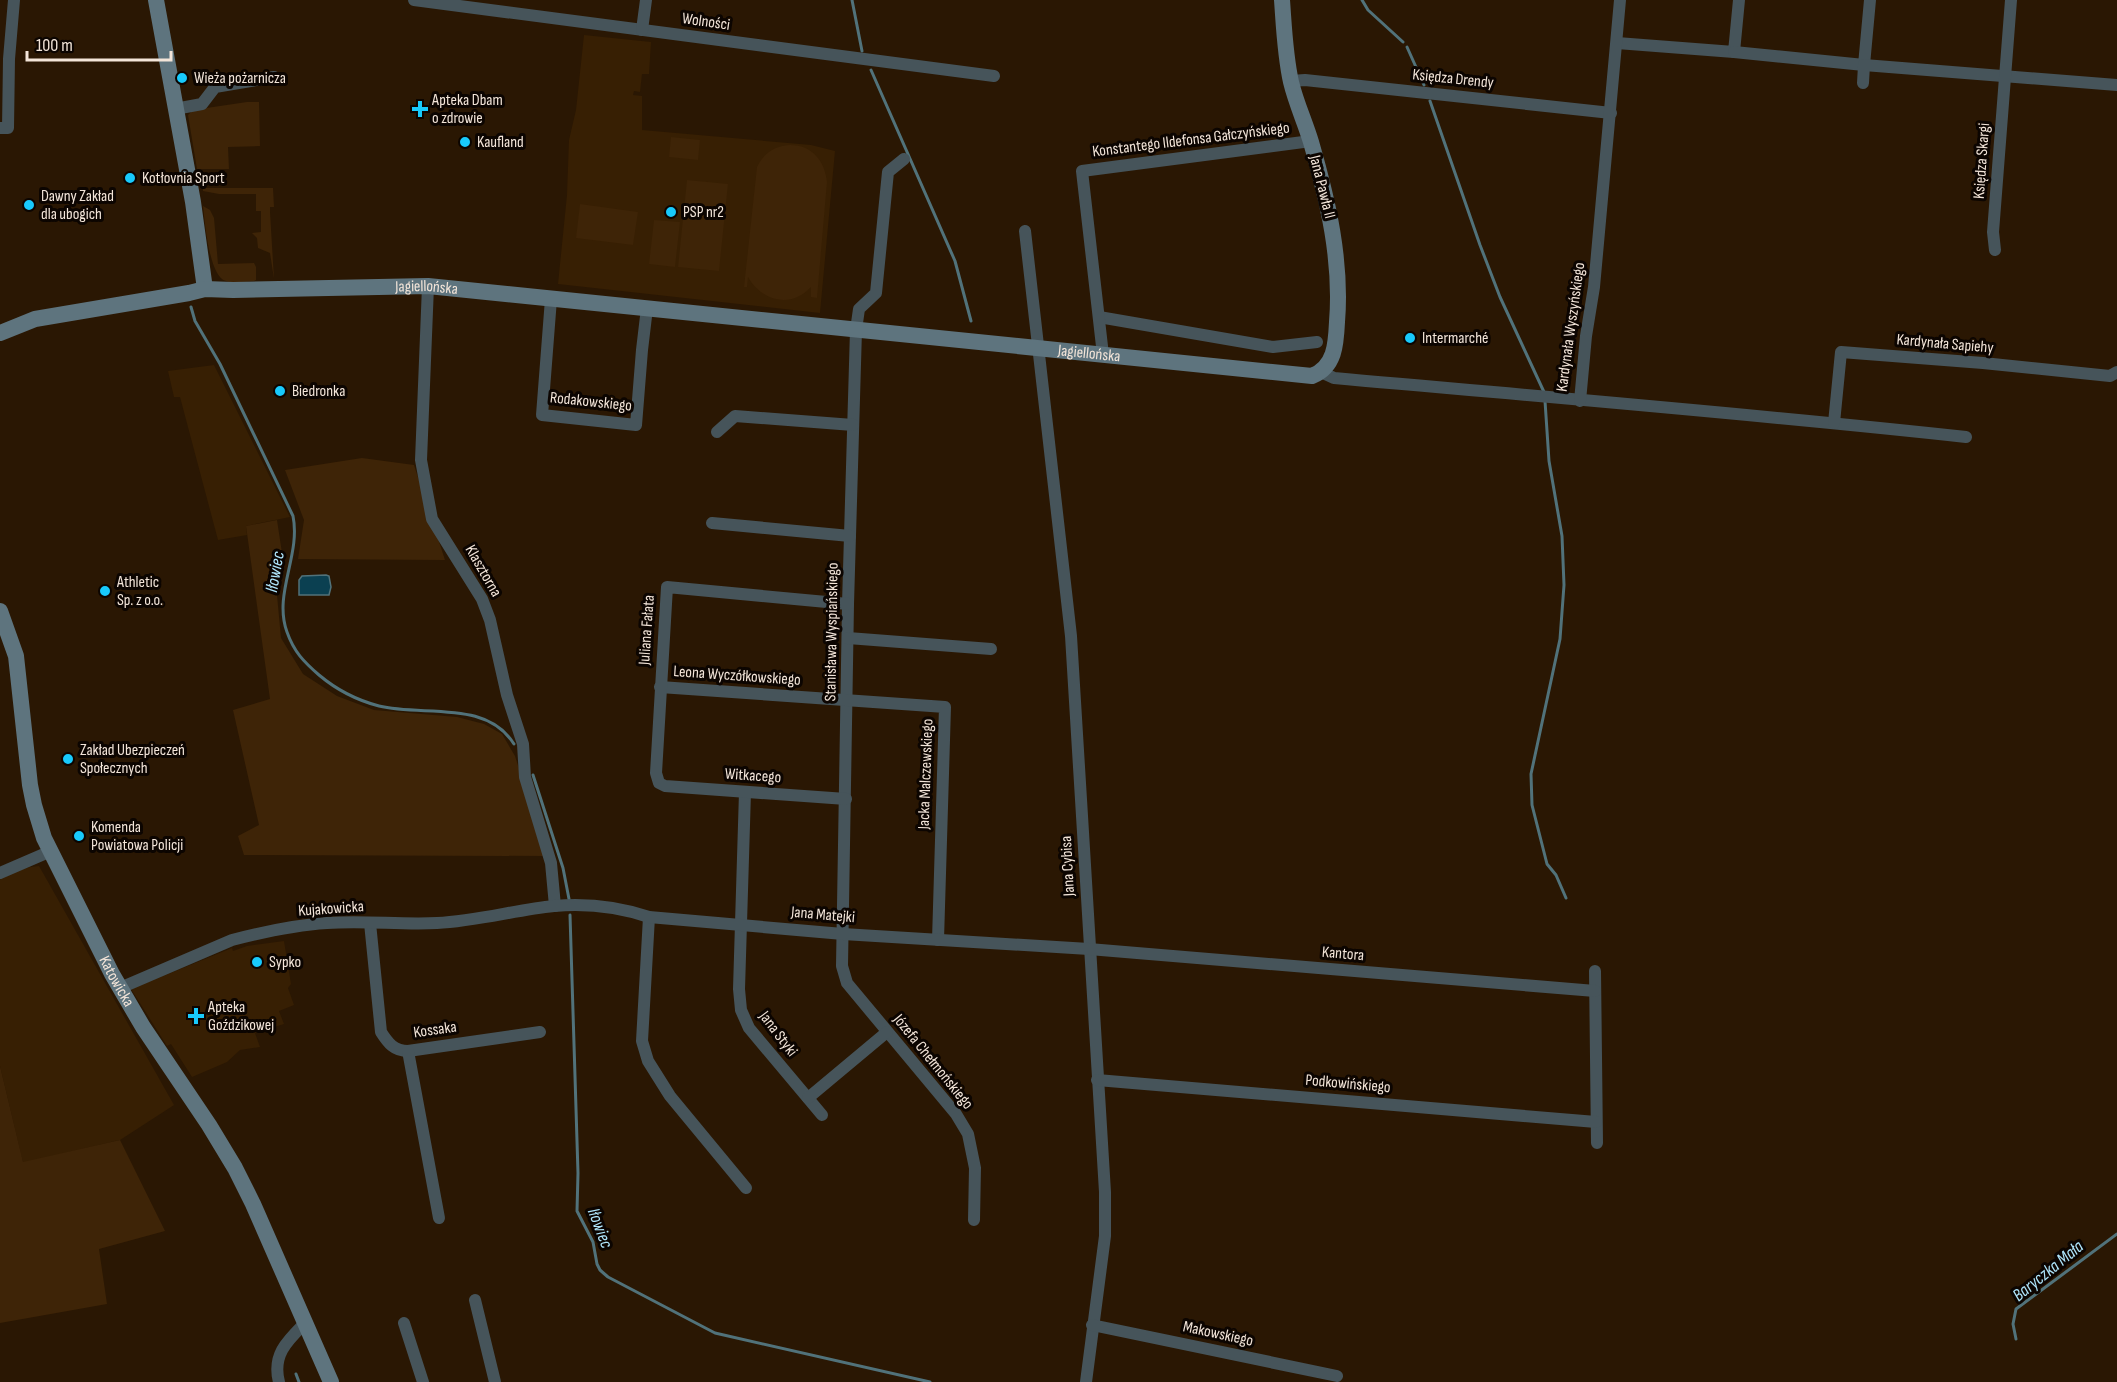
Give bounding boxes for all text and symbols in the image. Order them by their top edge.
street label: Wolności [681,9,731,35]
scale bar [27,24,171,62]
text: 100 m [36,35,73,56]
street label: Księdza Drendy [1411,65,1495,93]
place label: Wieża pożarnicza [194,69,286,88]
marker: Wieża pożarnicza [175,71,189,85]
place label: Apteka Dbam o zdrowie [431,91,503,128]
marker: Apteka Dbam o zdrowie [413,102,427,116]
street label: Konstantego Ildefonsa Gałczyńskiego [1091,118,1291,162]
street label: Księdza Skargi [1970,122,1994,200]
place label: Kaufland [477,133,524,152]
marker: Kaufland [458,135,472,149]
street label: Jana Pawła II [1305,152,1339,221]
place label: Kotłovnia Sport [142,169,225,188]
marker: Kotłovnia Sport [123,171,137,185]
place label: Dawny Zakład dla ubogich [41,187,114,224]
marker: Dawny Zakład dla ubogich [22,198,36,212]
place label: PSP nr2 [683,203,724,222]
marker: PSP nr2 [664,205,678,219]
street label: Kardynała Wyszyńskiego [1553,261,1589,393]
street label: Jagiellońska [394,276,459,298]
place label: Intermarché [1422,329,1488,348]
street label: Kardynała Sapiehy [1896,330,1994,358]
marker: Intermarché [1403,331,1417,345]
street label: Jagiellońska [1056,341,1121,366]
place label: Biedronka [292,382,345,401]
marker: Biedronka [273,384,287,398]
street label: Rodakowskiego [549,388,633,416]
street label: Klasztorna [461,542,505,600]
water label: Iłowiec [261,550,289,594]
street label: Stanisława Wyspiańskiego [821,562,843,702]
place label: Athletic Sp. z o.o. [116,573,163,610]
marker: Athletic Sp. z o.o. [98,584,112,598]
street label: Juliana Fałata [635,594,659,667]
street label: Leona Wyczółkowskiego [673,662,801,690]
street label: Jacka Malczewskiego [915,718,937,831]
place label: Zakład Ubezpieczeń Społecznych [80,741,185,778]
marker: Zakład Ubezpieczeń Społecznych [61,752,75,766]
street label: Witkacego [724,765,782,787]
place label: Komenda Powiatowa Policji [91,818,183,855]
marker: Komenda Powiatowa Policji [72,829,86,843]
street label: Jana Cybisa [1057,835,1079,898]
street label: Kujakowicka [298,897,364,921]
street label: Jana Matejki [789,903,856,927]
street label: Kantora [1321,943,1365,965]
street label: Katowicka [95,953,138,1010]
place label: Sypko [269,953,301,972]
marker: Sypko [250,955,264,969]
place label: Apteka Goździkowej [207,998,274,1035]
street label: Jana Styki [754,1007,801,1061]
marker: Apteka Goździkowej [189,1009,203,1023]
street label: Józefa Chełmońskiego [888,1010,977,1113]
street label: Kossaka [412,1018,458,1042]
street label: Podkowińskiego [1305,1071,1391,1097]
water label: Iłowiec [583,1205,617,1251]
water label: Baryczka Mała [2008,1236,2088,1306]
street label: Makowskiego [1181,1317,1255,1351]

